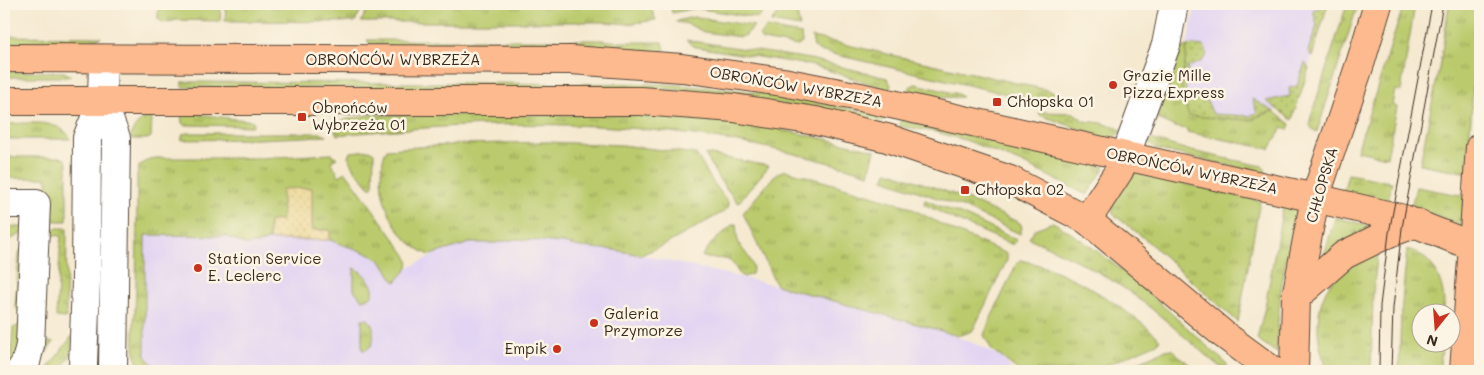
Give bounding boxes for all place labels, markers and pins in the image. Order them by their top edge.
place label: Grazie Mille Pizza Express [1123,65,1224,102]
marker: Grazie Mille Pizza Express [1107,79,1119,91]
place label: Chłopska 01 [1007,91,1094,111]
marker: Chłopska 01 [991,96,1003,108]
place label: Obrońców Wybrzeża 01 [312,97,406,134]
marker: Obrońców Wybrzeża 01 [296,111,308,123]
place label: Chłopska 02 [975,179,1064,199]
marker: Chłopska 02 [959,184,971,196]
place label: Station Service E. Leclerc [208,248,321,285]
marker: Station Service E. Leclerc [192,262,204,274]
place label: Galeria Przymorze [604,303,683,340]
marker: Galeria Przymorze [588,317,600,329]
place label: Empik [505,338,547,358]
marker: Empik [551,343,563,355]

